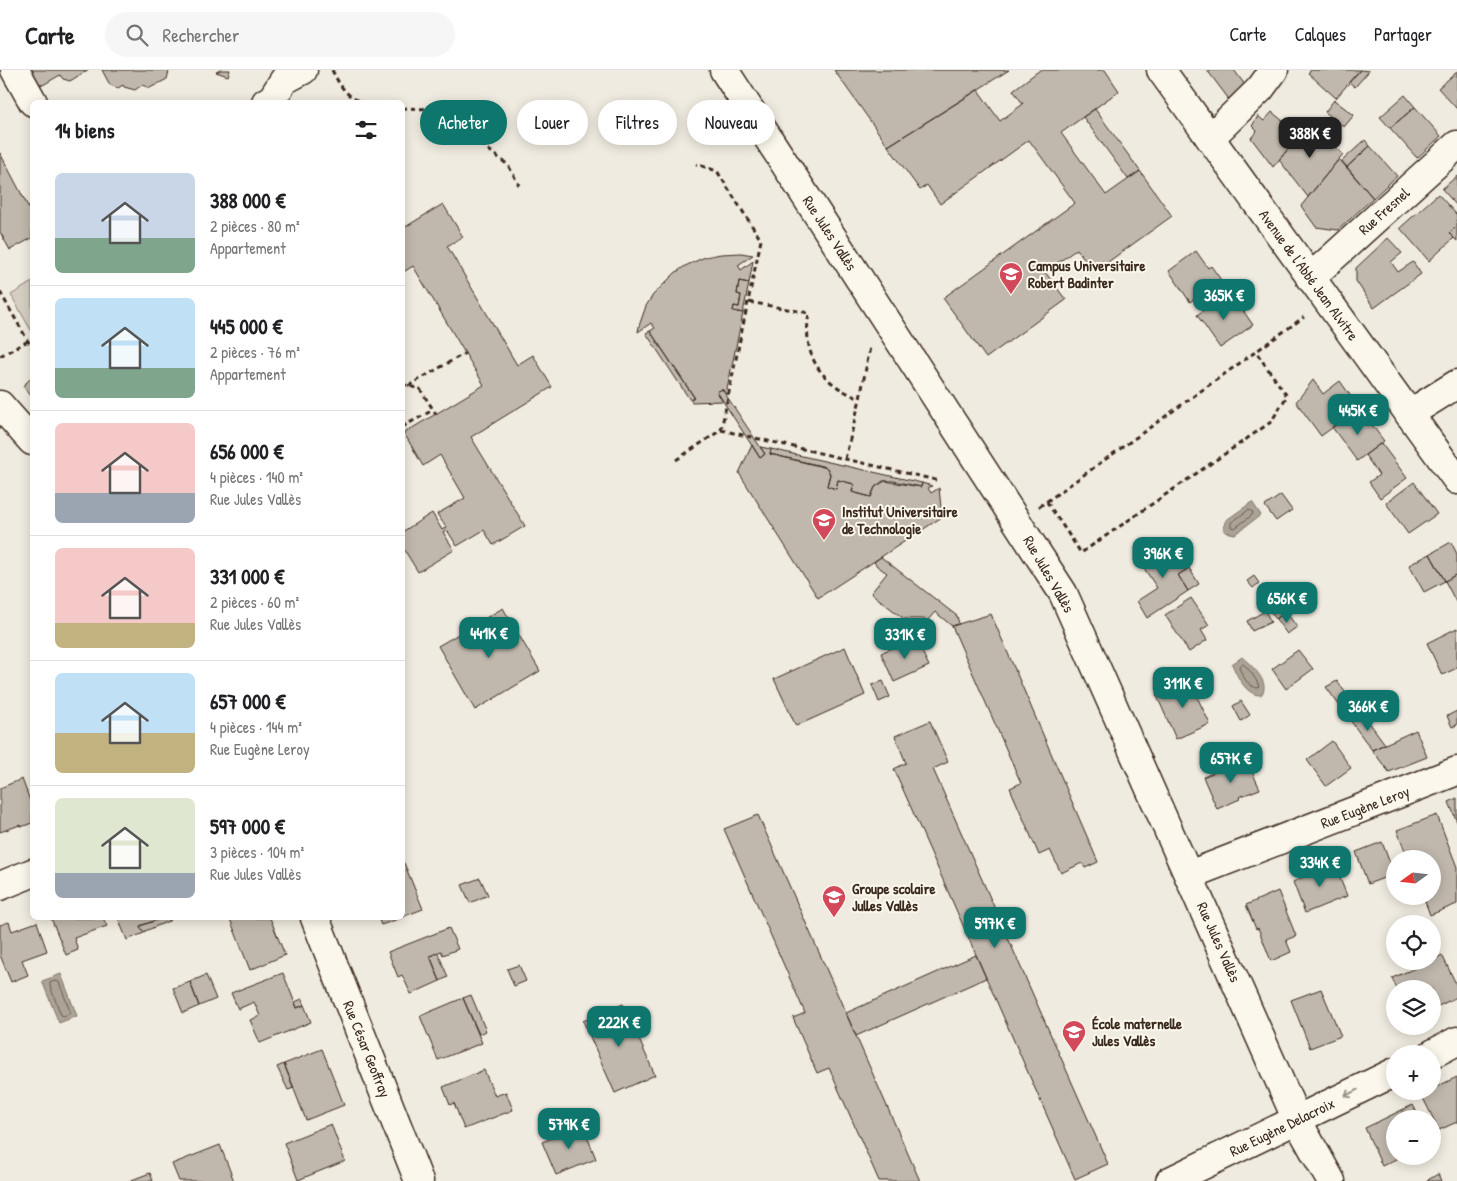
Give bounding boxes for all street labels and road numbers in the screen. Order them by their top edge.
street label: Rue Fresnel [1354,182,1414,240]
street label: Rue Jules Vallès [798,191,862,275]
street label: Avenue de l'Abbé Jean Alvitre [1254,205,1364,345]
street label: Rue Jules Vallès [1019,532,1080,616]
street label: Rue Eugène Leroy [1318,780,1412,834]
street label: Rue Jules Vallès [1192,899,1246,986]
street label: Rue César Geoffray [338,998,396,1100]
street label: Rue Eugène Delacroix [1226,1092,1338,1162]

